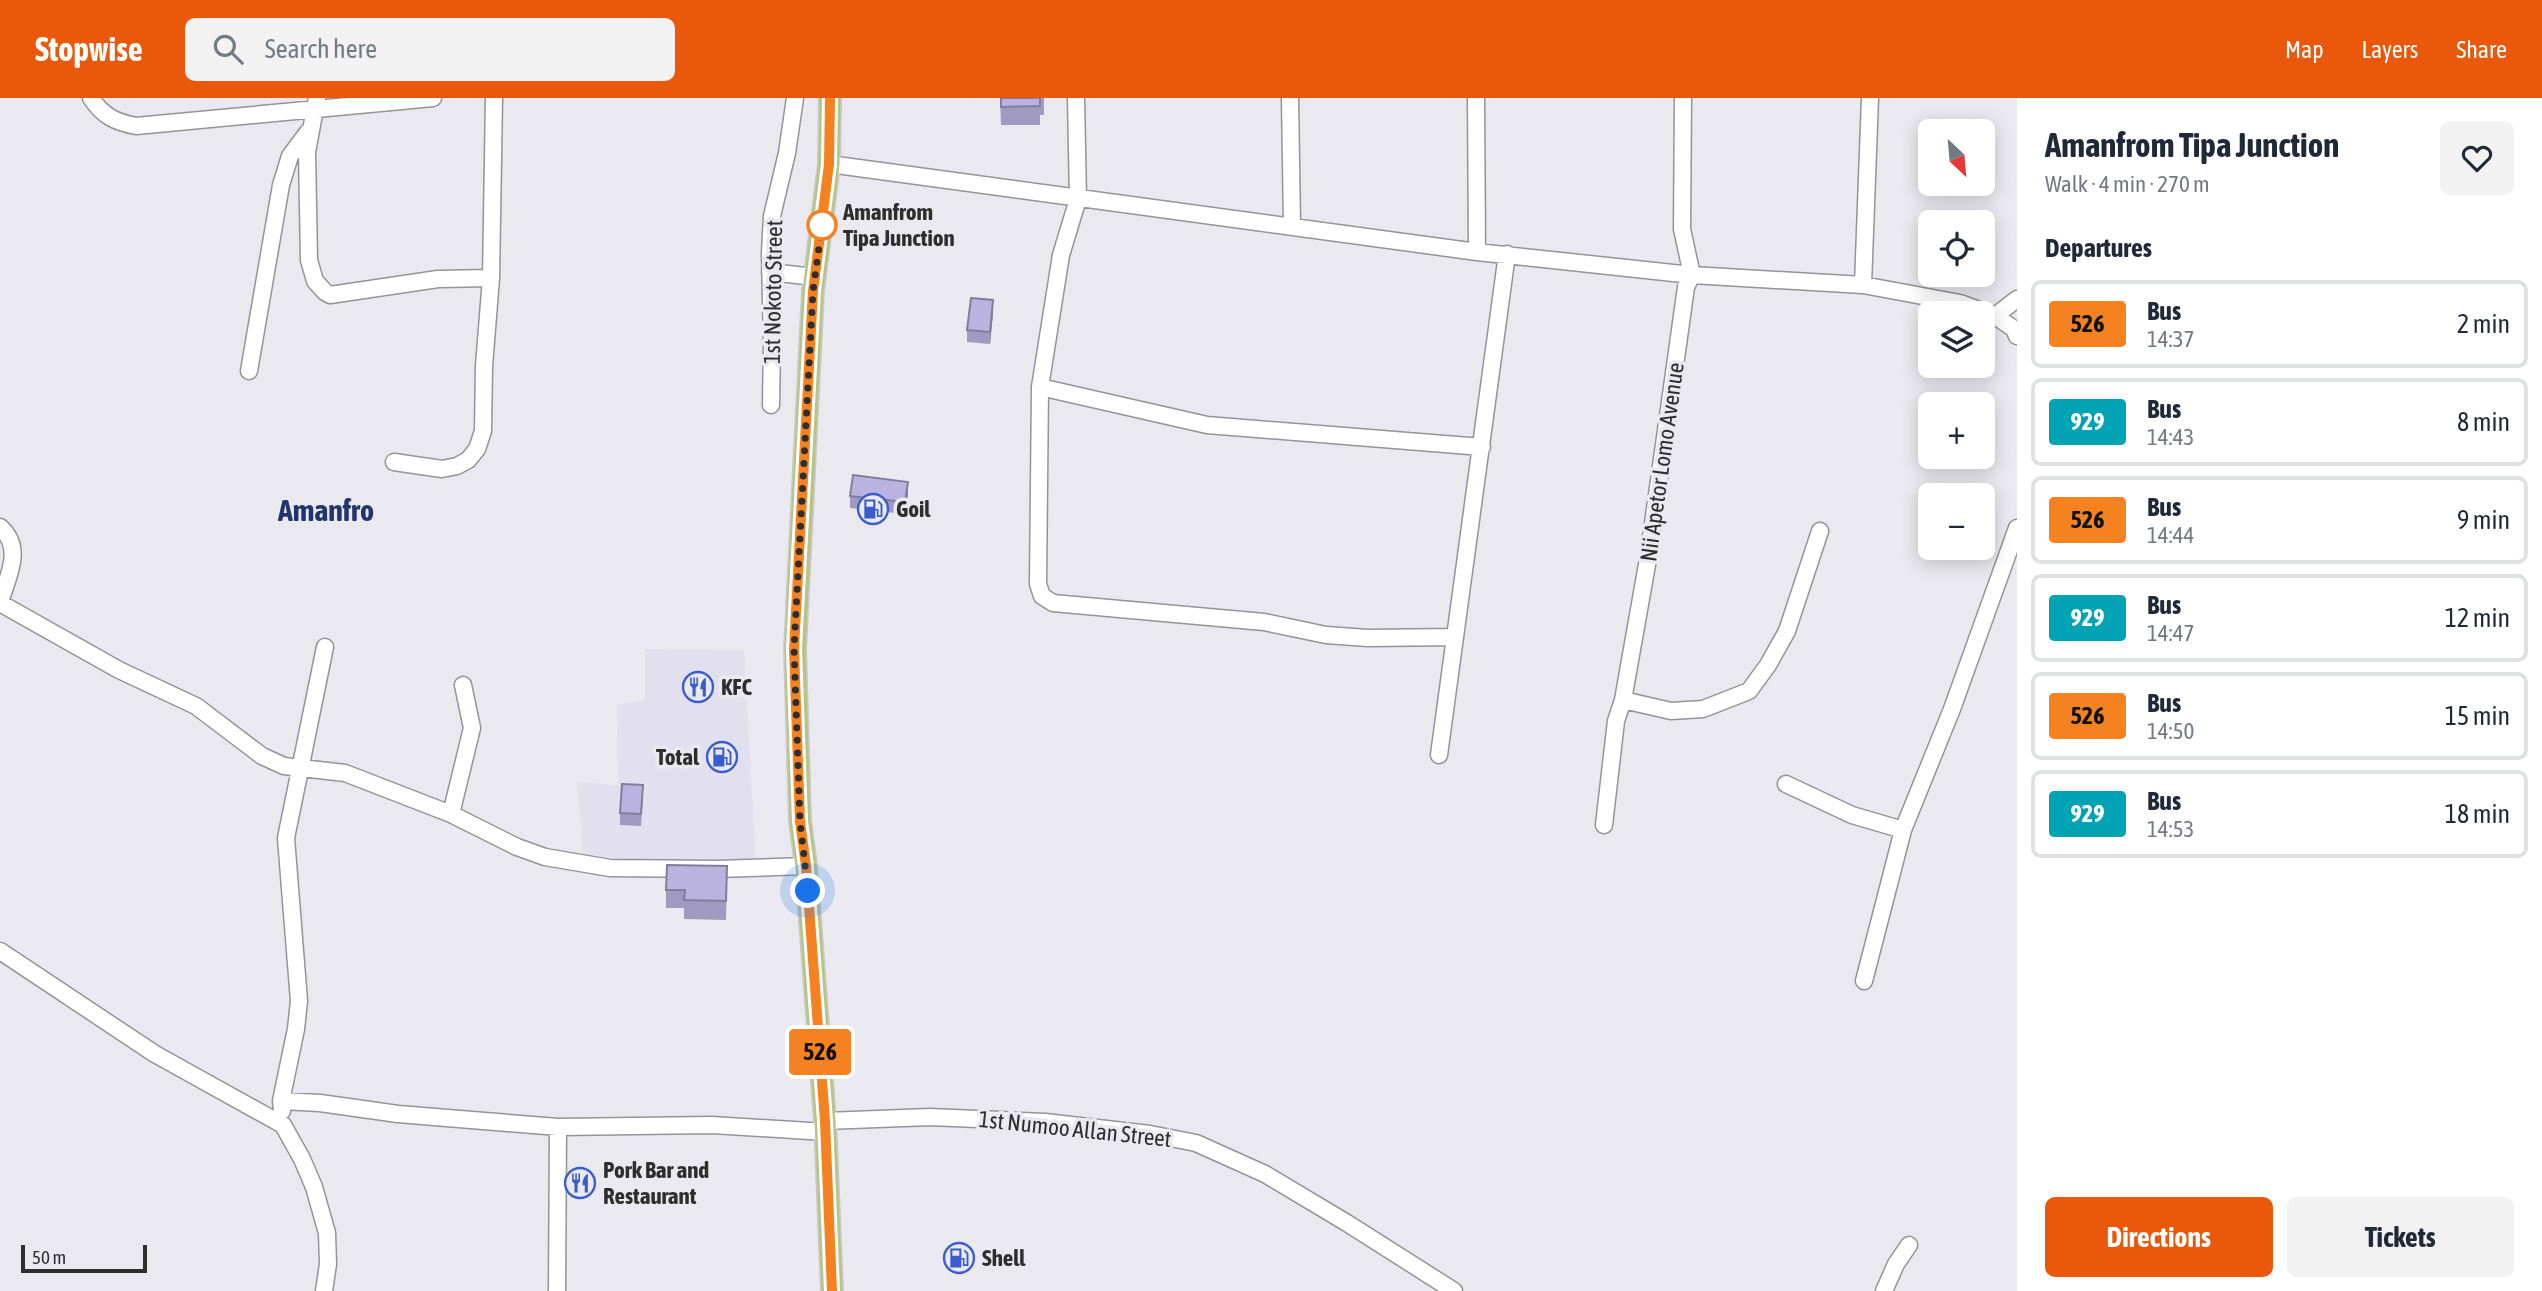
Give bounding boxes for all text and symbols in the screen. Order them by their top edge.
search box [185,18,675,81]
text: Stopwise [35,30,143,68]
icon: search [209,30,247,68]
text: Search here [265,34,377,64]
text: Map [2285,36,2324,63]
text: Layers [2362,36,2418,63]
text: Share [2456,36,2507,63]
north arrow [1918,119,1995,196]
map controls [1918,119,1995,560]
button: heart [2440,121,2514,195]
text: Amanfrom Tipa Junction [2045,126,2339,164]
text: Walk · 4 min · 270 m [2045,171,2209,197]
place label: Amanfrom Tipa Junction [842,199,955,251]
marker: Amanfrom Tipa Junction [807,210,837,240]
button: locate [1918,210,1995,287]
street label: 1st Nokoto Street [759,220,787,364]
text: Departures [2045,233,2152,263]
text: Bus [2147,296,2181,326]
button: layers [1918,301,1995,378]
text: 2 min [2457,309,2510,339]
text: 526 [2071,310,2104,337]
text: 14:37 [2147,326,2194,352]
street label: Nii Apetor Lomo Avenue [1635,361,1689,563]
button: + [1918,392,1995,469]
text: Bus [2147,394,2181,424]
text: 8 min [2457,407,2510,437]
text: 929 [2071,408,2104,435]
text: 14:43 [2147,424,2194,450]
button: − [1918,483,1995,560]
fuel station icon: Goil [856,492,890,526]
text: Bus [2147,492,2181,522]
district label: Amanfro [277,493,374,527]
place label: Goil [896,496,931,522]
text: 9 min [2457,505,2510,535]
text: 526 [2071,506,2104,533]
text: 14:44 [2147,522,2194,548]
text: Bus [2147,590,2181,620]
text: 12 min [2445,603,2510,633]
text: 929 [2071,604,2104,631]
text: 14:47 [2147,620,2194,646]
restaurant icon: KFC [681,670,715,704]
place label: KFC [721,674,753,700]
text: Bus [2147,688,2181,718]
text: 15 min [2445,701,2510,731]
text: 526 [2071,702,2104,729]
text: 14:50 [2147,718,2194,744]
fuel station icon: Total [705,740,739,774]
place label: Total [656,744,700,770]
text: Bus [2147,786,2181,816]
text: 18 min [2445,799,2510,829]
text: 929 [2071,800,2104,827]
text: 14:53 [2147,816,2194,842]
your location [790,873,825,908]
line badge: 526 [780,1029,860,1075]
text: 526 [803,1038,837,1065]
street label: 1st Numoo Allan Street [977,1106,1173,1152]
place label: Pork Bar and Restaurant [603,1157,709,1209]
restaurant icon: Pork Bar and Restaurant [563,1166,597,1200]
button: Directions [2045,1197,2273,1277]
button: Tickets [2287,1197,2514,1277]
fuel station icon: Shell [942,1241,976,1275]
scale bar [21,1242,147,1274]
place label: Shell [982,1245,1026,1271]
text: 50 m [32,1246,66,1268]

